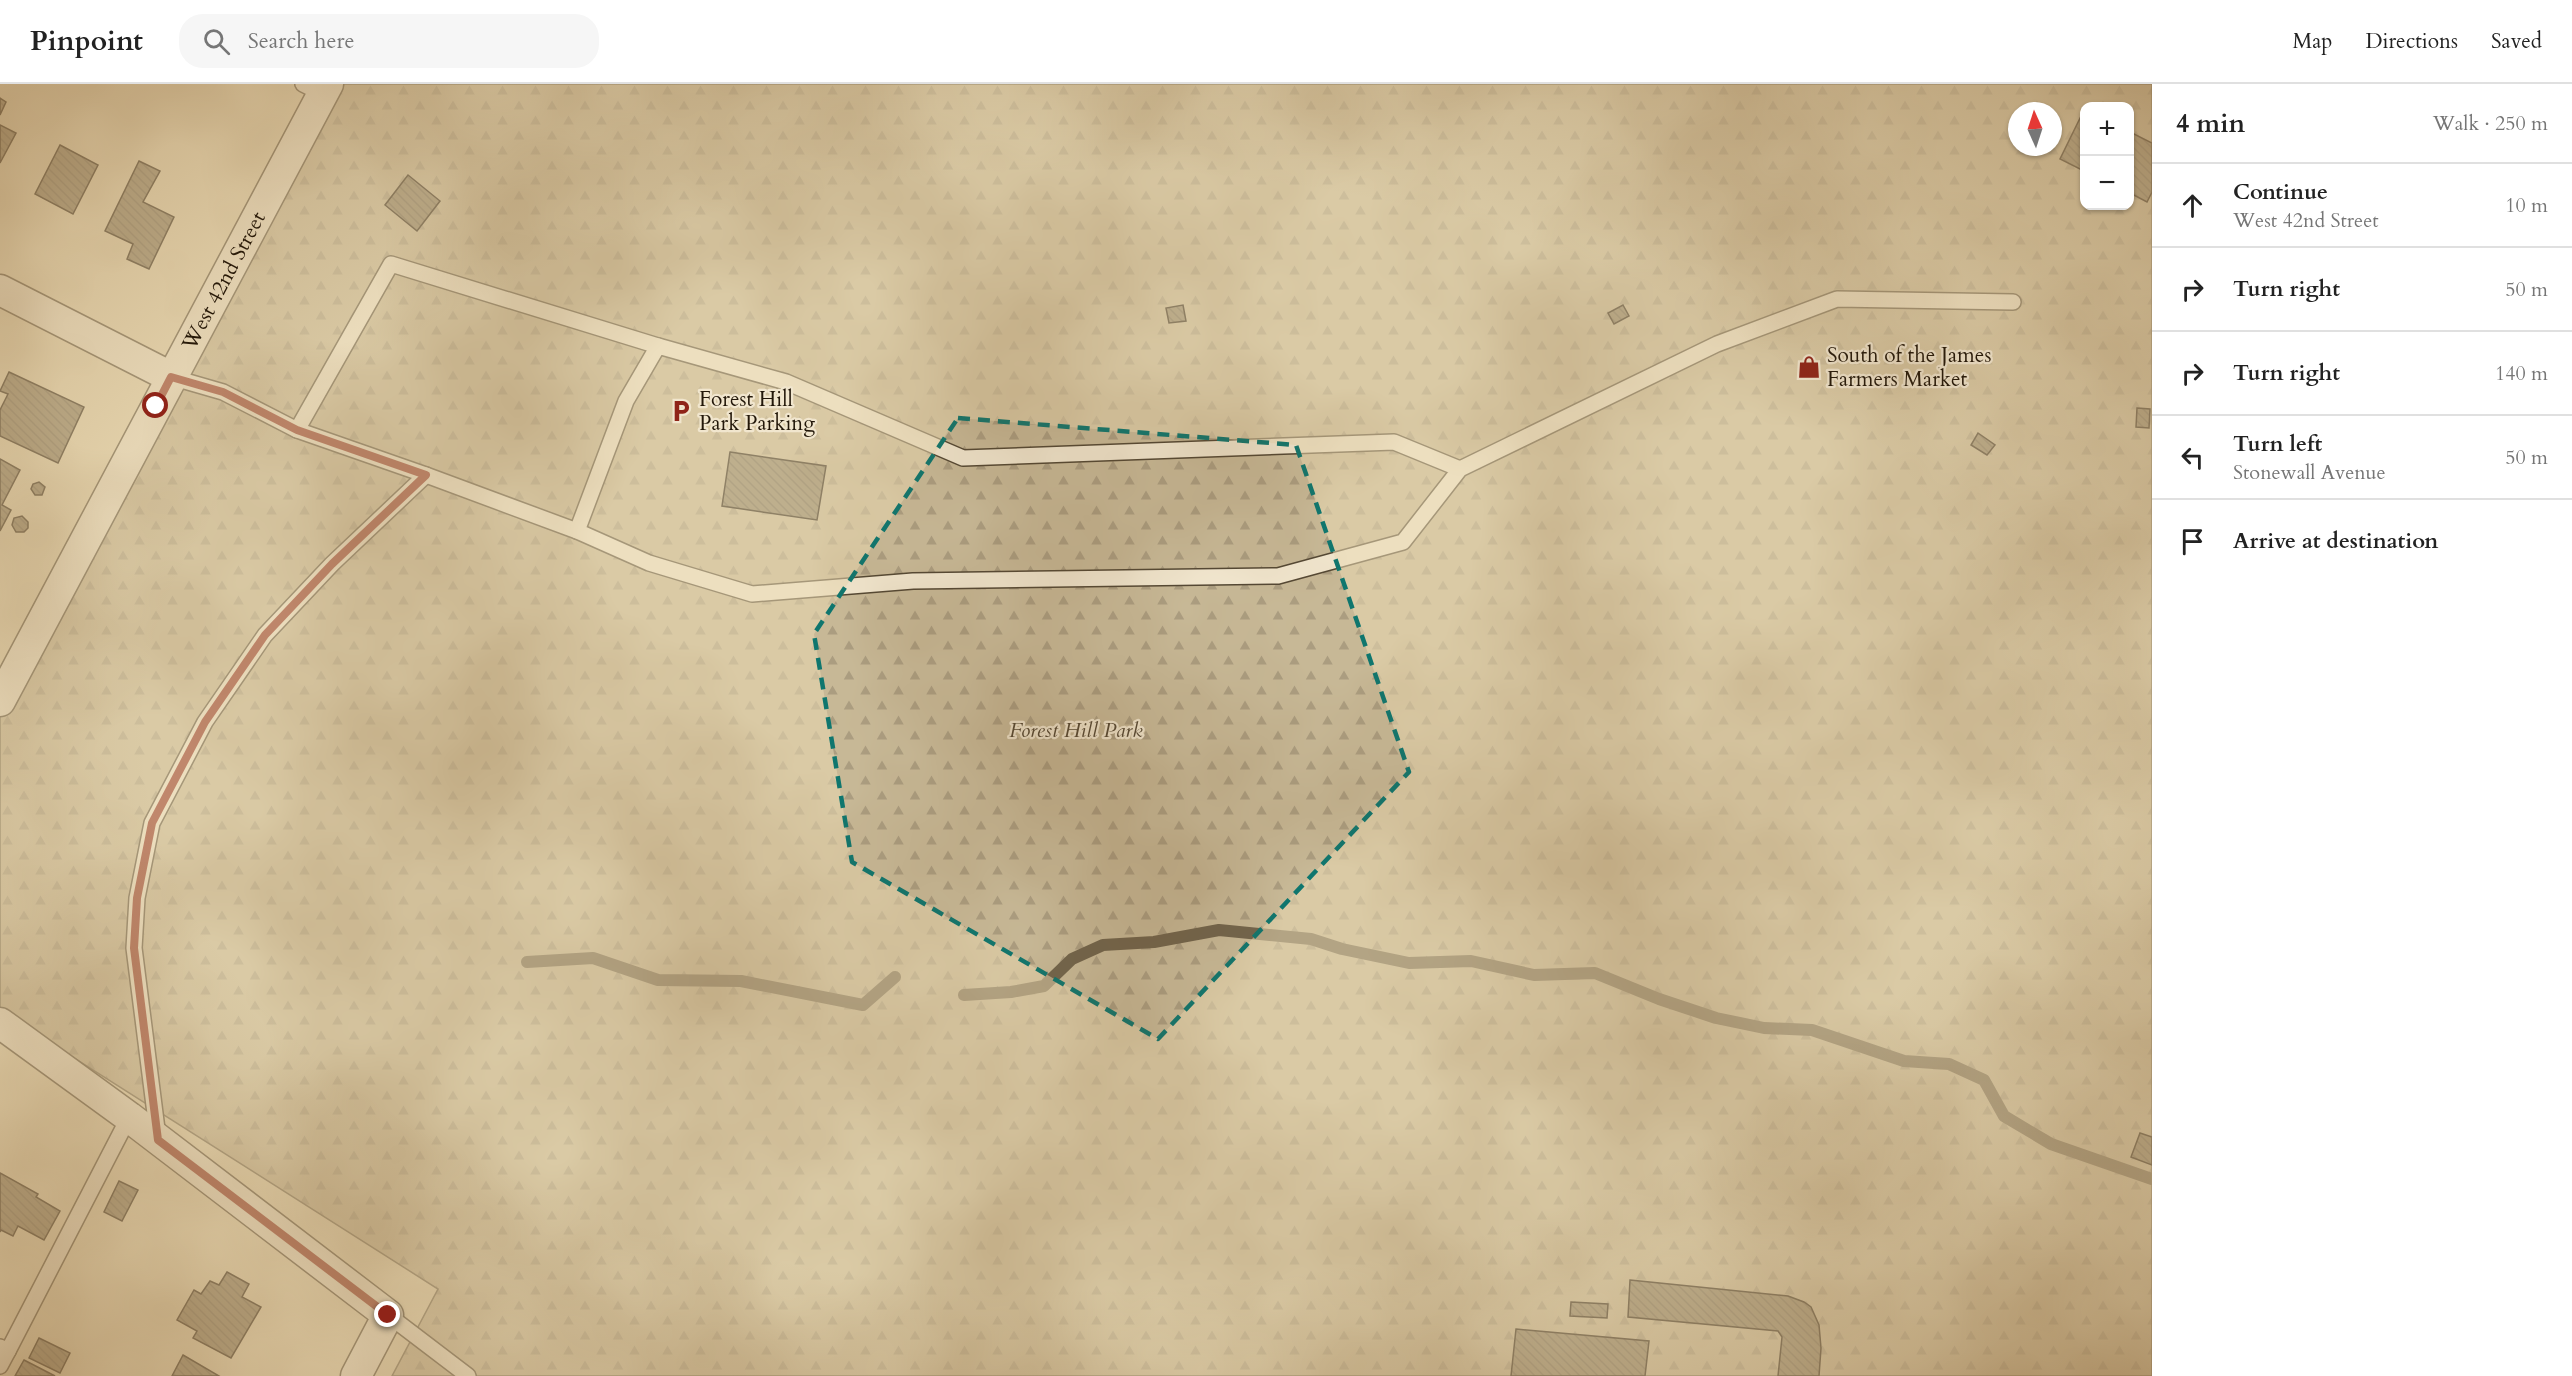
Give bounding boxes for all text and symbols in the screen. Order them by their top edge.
search box [179,14,599,68]
text: Pinpoint [30,22,143,60]
icon: search [200,25,233,58]
text: Search here [248,26,354,56]
text: Map [2292,27,2332,56]
text: Directions [2365,27,2458,56]
text: Saved [2491,27,2542,56]
north arrow [2008,102,2062,156]
map controls [2080,102,2134,210]
button: + [2080,102,2134,156]
text: 4 min [2176,106,2245,141]
text: Walk · 250 m [2433,110,2548,137]
button: − [2080,156,2134,210]
text: Continue [2233,177,2328,207]
icon: ahead [2176,189,2209,222]
text: 10 m [2505,192,2548,219]
street label: West 42nd Street [174,206,272,356]
text: West 42nd Street [2233,207,2379,234]
icon: right [2176,273,2209,306]
text: Turn right [2233,274,2340,304]
text: 50 m [2505,276,2548,303]
place label: South of the James Farmers Market [1827,341,1991,394]
shop icon: South of the James Farmers Market [1796,354,1822,380]
icon: right [2176,357,2209,390]
text: Turn right [2233,358,2340,388]
text: 140 m [2495,360,2548,387]
place label: Forest Hill Park Parking [699,385,815,438]
route start [142,392,168,418]
parking icon: Forest Hill Park Parking [668,398,694,424]
text: Turn left [2233,429,2322,459]
icon: left [2176,441,2209,474]
text: 50 m [2505,444,2548,471]
text: Stonewall Avenue [2233,459,2386,486]
icon: arrive [2176,525,2209,558]
text: Arrive at destination [2233,526,2438,556]
park label: Forest Hill Park [1009,716,1143,745]
route end [374,1301,400,1327]

